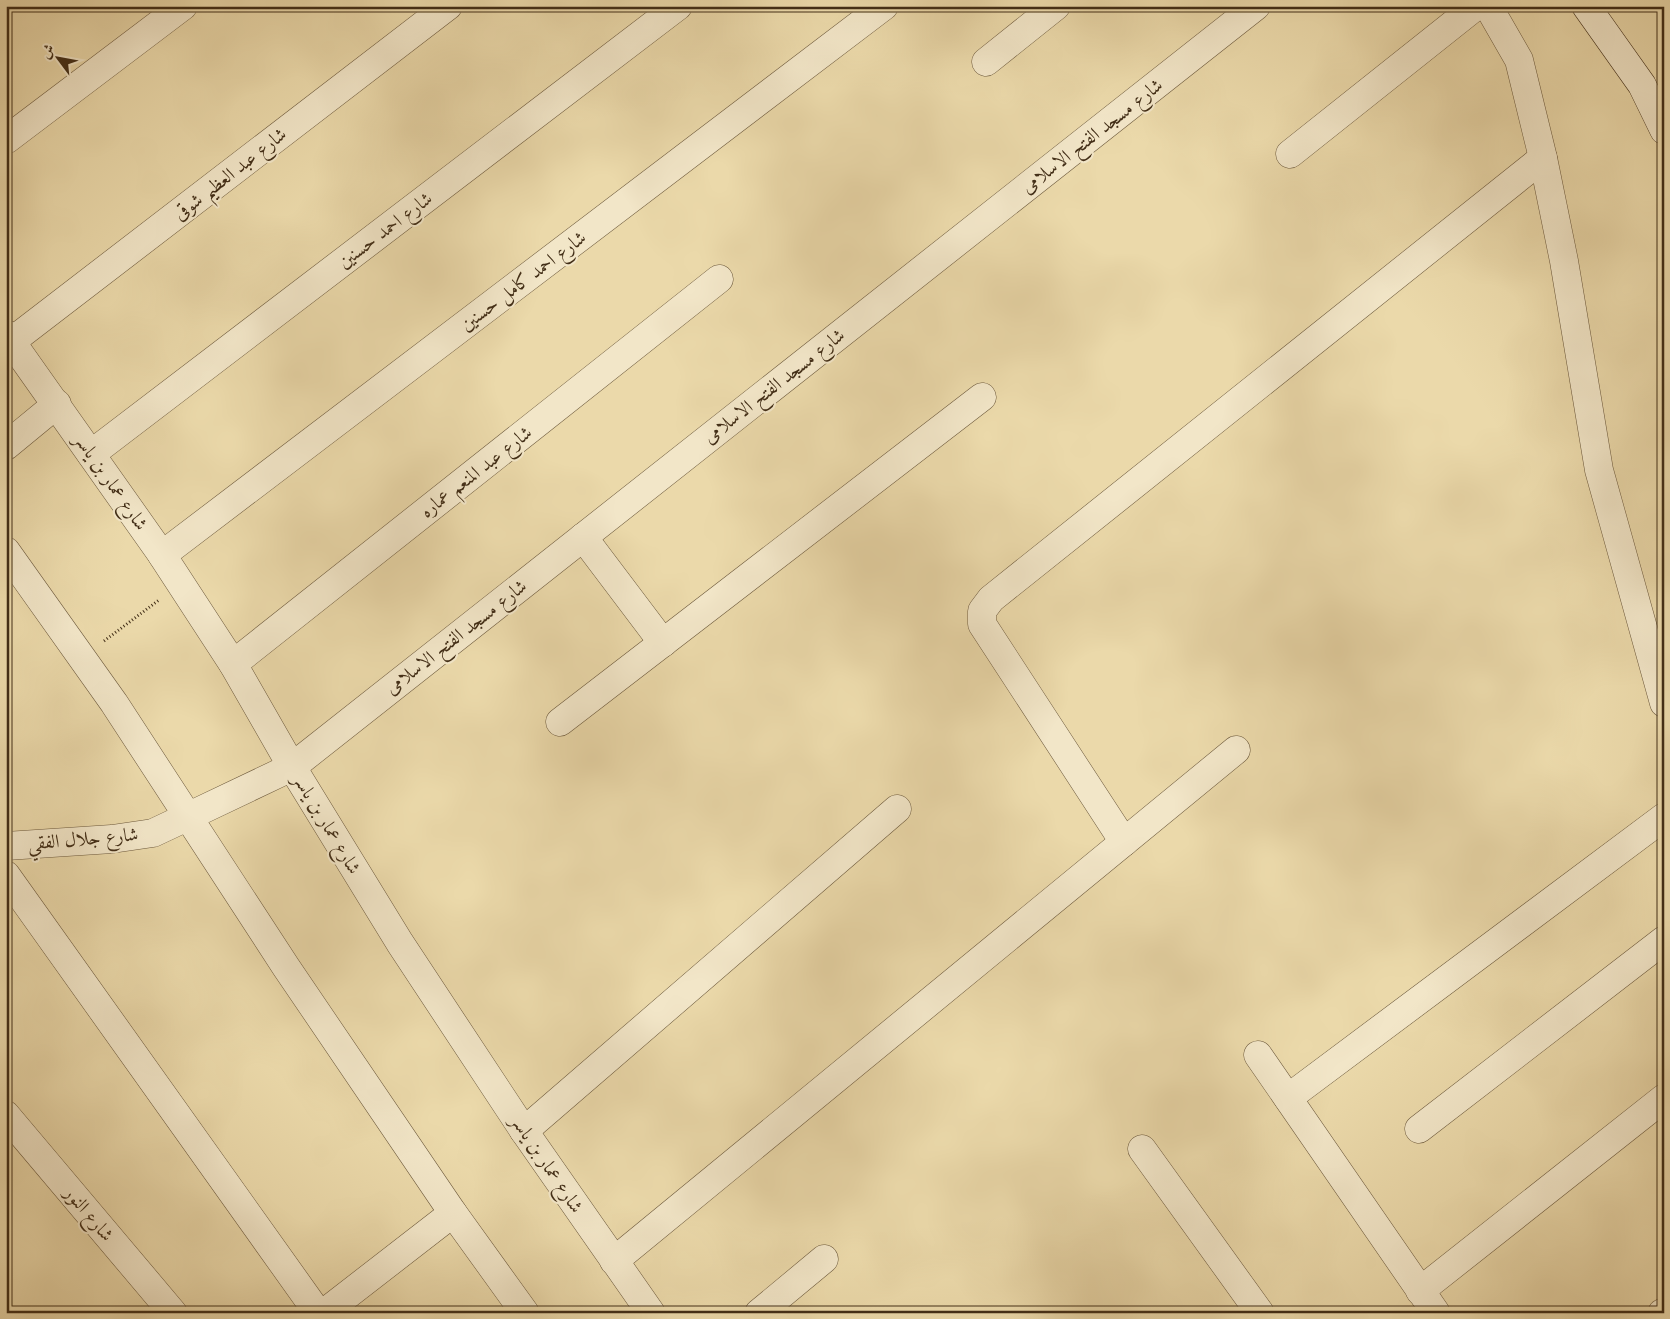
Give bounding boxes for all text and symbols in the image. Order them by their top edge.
north arrow [32,32,82,82]
text: ش [36,40,59,62]
street label: شارع مسجد الفتح الاسلامى [1016,72,1171,203]
street label: شارع عبد العظيم شوقى [168,121,296,231]
street label: شارع احمد حسنين [332,186,439,276]
street label: شارع احمد كامل حسنين [455,225,593,339]
street label: شارع مسجد الفتح الاسلامى [698,322,853,453]
street label: شارع عبد المنعم عماره [415,420,541,528]
street label: شارع عمار بن ياسر [65,427,154,537]
street label: شارع مسجد الفتح الاسلامى [380,573,535,704]
street label: شارع عمار بن ياسر [284,767,367,880]
street label: شارع جلال الفقي [27,821,140,862]
street label: شارع عمار بن ياسر [502,1108,589,1219]
street label: شارع النور [56,1179,120,1248]

